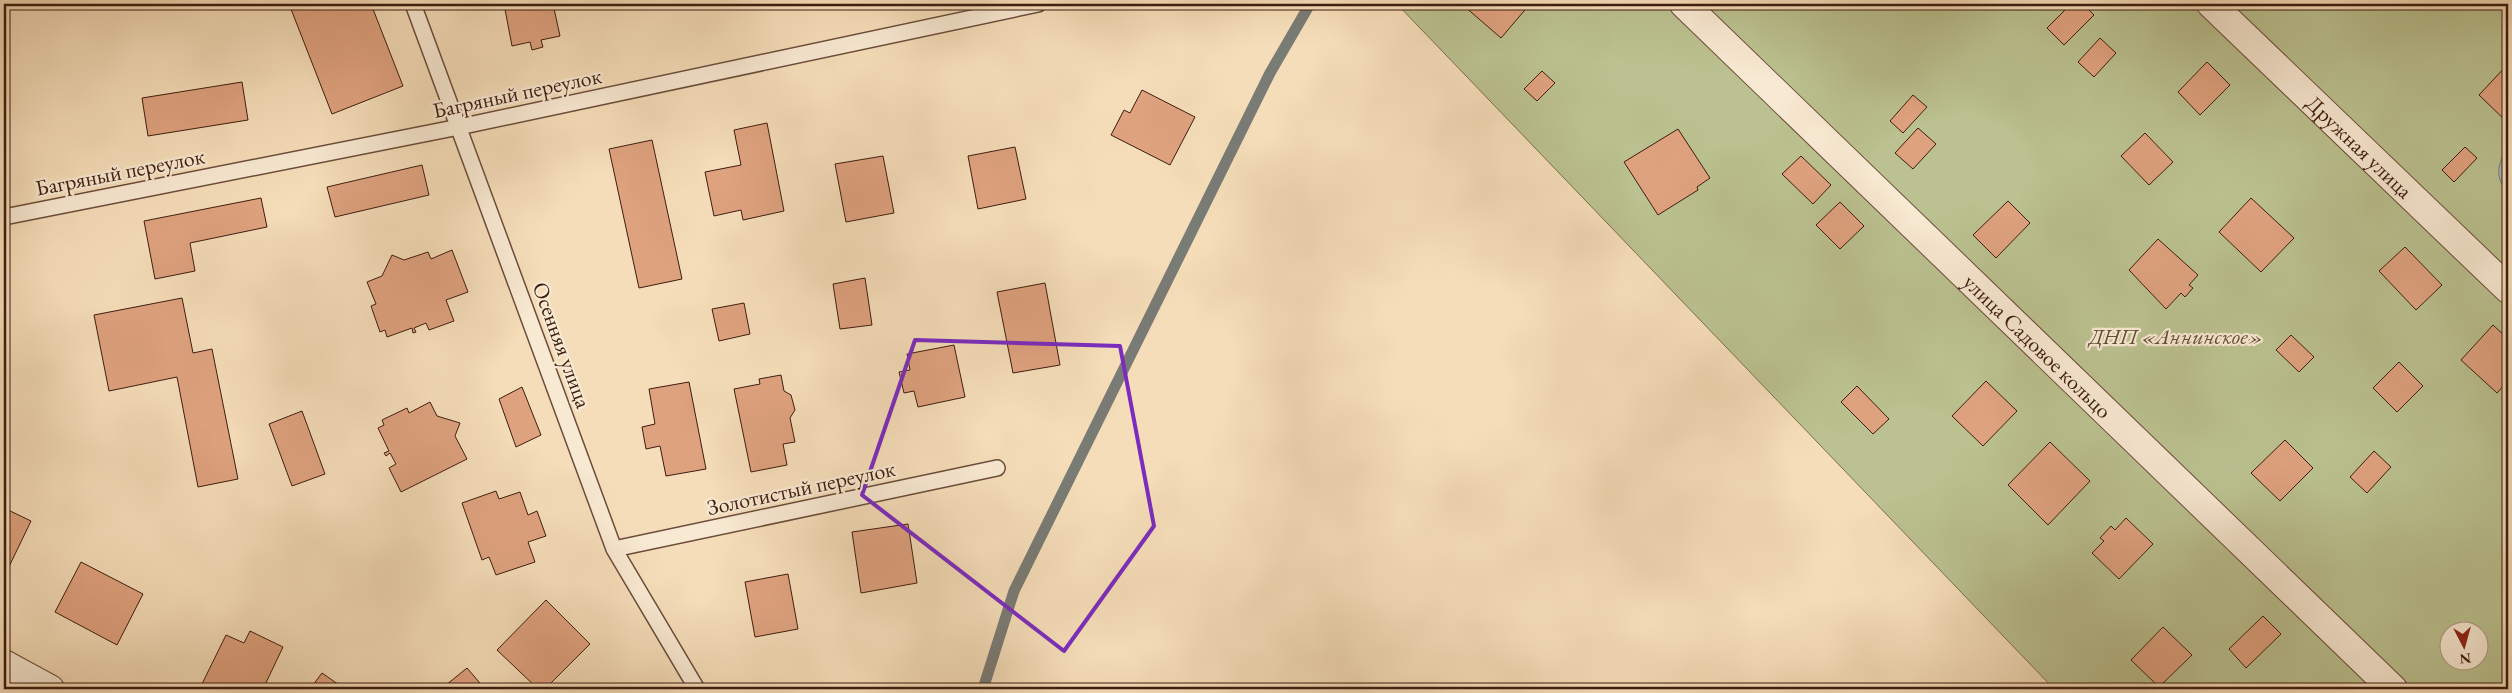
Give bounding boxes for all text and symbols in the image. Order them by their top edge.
street label: Багряный переулок [430,61,605,125]
street label: Дружная улица [2300,89,2419,205]
street label: Багряный переулок [33,141,208,203]
street label: улица Садовое кольцо [1957,267,2119,424]
street label: Осенняя улица [526,278,598,412]
park label: ДНП «Аннинское» [2087,322,2263,351]
street label: Золотистый переулок [704,454,898,522]
north arrow [2440,620,2490,670]
text: N [2458,649,2472,669]

